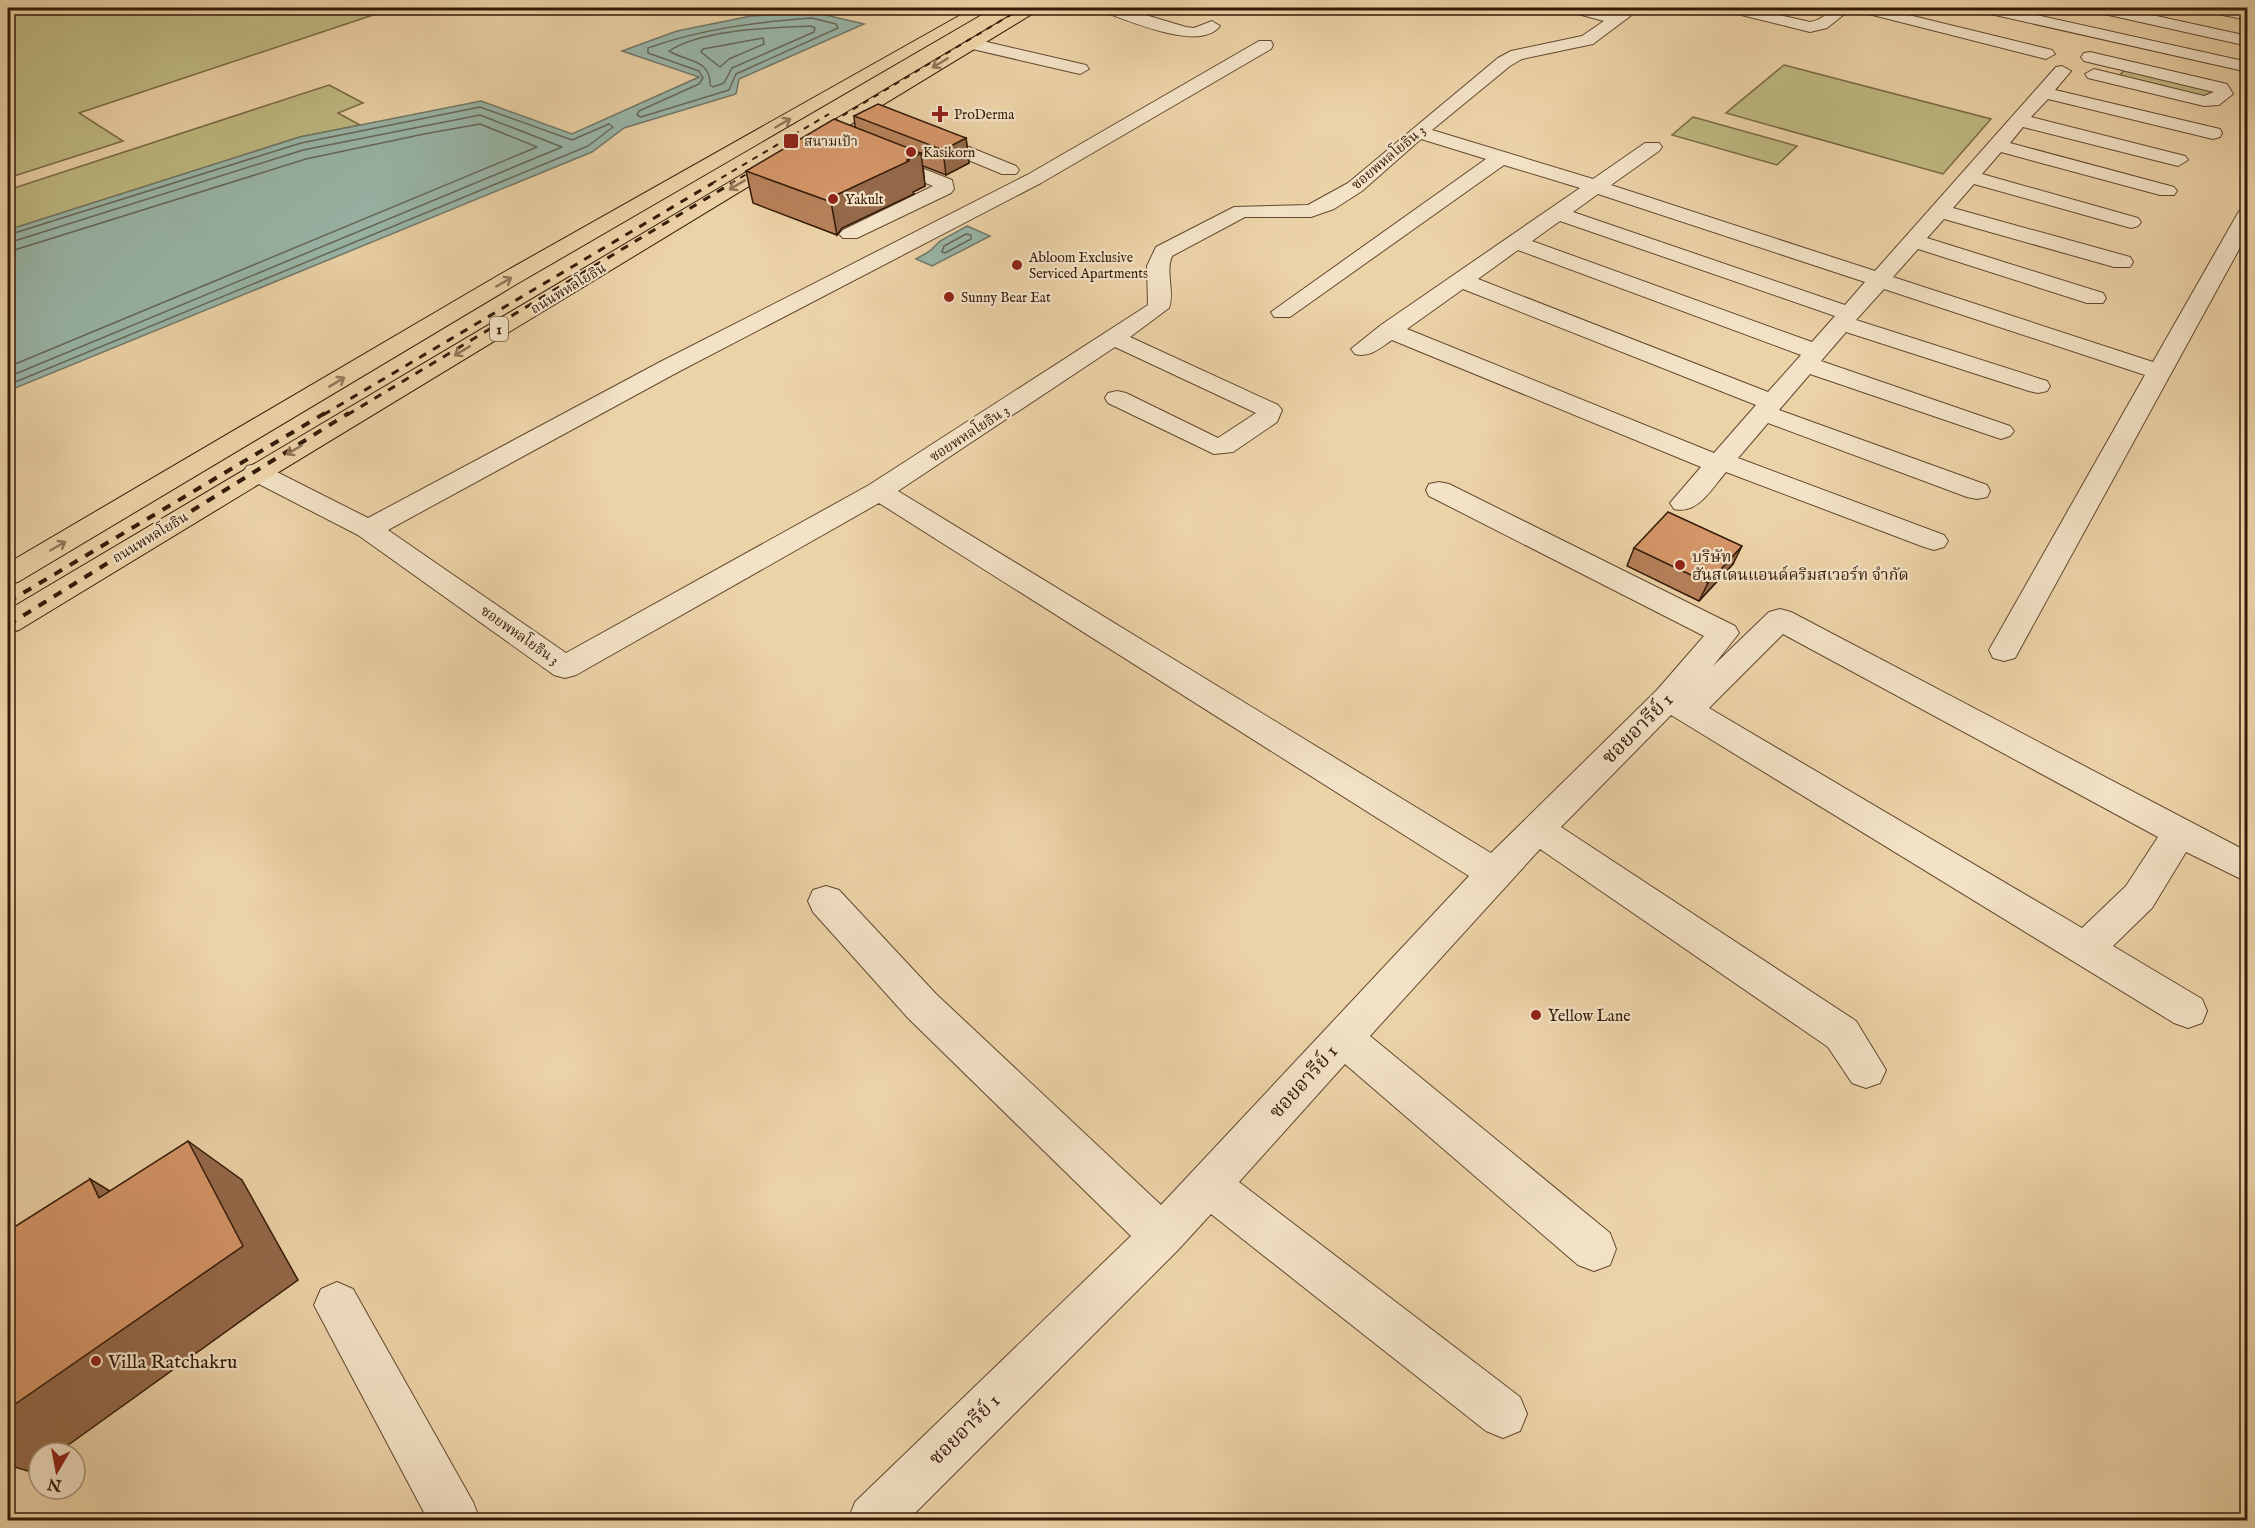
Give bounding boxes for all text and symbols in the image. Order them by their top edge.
one-way arrow [932,58,949,70]
marker: ProDerma [931,105,949,123]
place label: ProDerma [954,106,1015,124]
one-way arrow [774,116,791,128]
street label: ซอยพหลโยธิน 3 [1347,120,1429,194]
marker: สนามเป้า [782,132,800,150]
place label: สนามเป้า [804,133,858,151]
place label: Kasikorn [923,144,976,162]
marker: Kasikorn [904,145,918,159]
one-way arrow [729,179,746,191]
place label: Yakult [845,191,884,209]
marker: Yakult [826,192,840,206]
place label: Abloom Exclusive Serviced Apartments [1028,249,1148,283]
street label: ถนนพหลโยธิน [526,257,610,319]
marker: Abloom Exclusive Serviced Apartments [1010,258,1024,272]
one-way arrow [495,276,512,288]
place label: Sunny Bear Eat [961,289,1051,307]
marker: Sunny Bear Eat [942,290,956,304]
road number: 1 [490,317,508,341]
one-way arrow [454,345,471,357]
one-way arrow [328,375,345,387]
street label: ซอยพหลโยธิน 3 [925,400,1013,466]
one-way arrow [286,444,303,456]
street label: ถนนพหลโยธิน [108,506,192,568]
one-way arrow [49,540,66,552]
place label: บริษัท ฮันสเดนแอนด์คริมสเวอร์ท จำกัด [1692,548,1909,586]
marker: บริษัท ฮันสเดนแอนด์คริมสเวอร์ท จำกัด [1673,558,1687,572]
street label: ซอยพหลโยธิน 3 [477,601,563,669]
street label: ซอยอารีย์ 1 [1597,688,1679,770]
place label: Yellow Lane [1548,1007,1631,1027]
marker: Yellow Lane [1529,1008,1543,1022]
street label: ซอยอารีย์ 1 [1264,1040,1344,1124]
place label: Villa Ratchakru [107,1350,237,1375]
marker: Villa Ratchakru [89,1354,103,1368]
street label: ซอยอารีย์ 1 [924,1389,1006,1471]
north arrow [27,1441,87,1501]
text: N [46,1473,64,1495]

